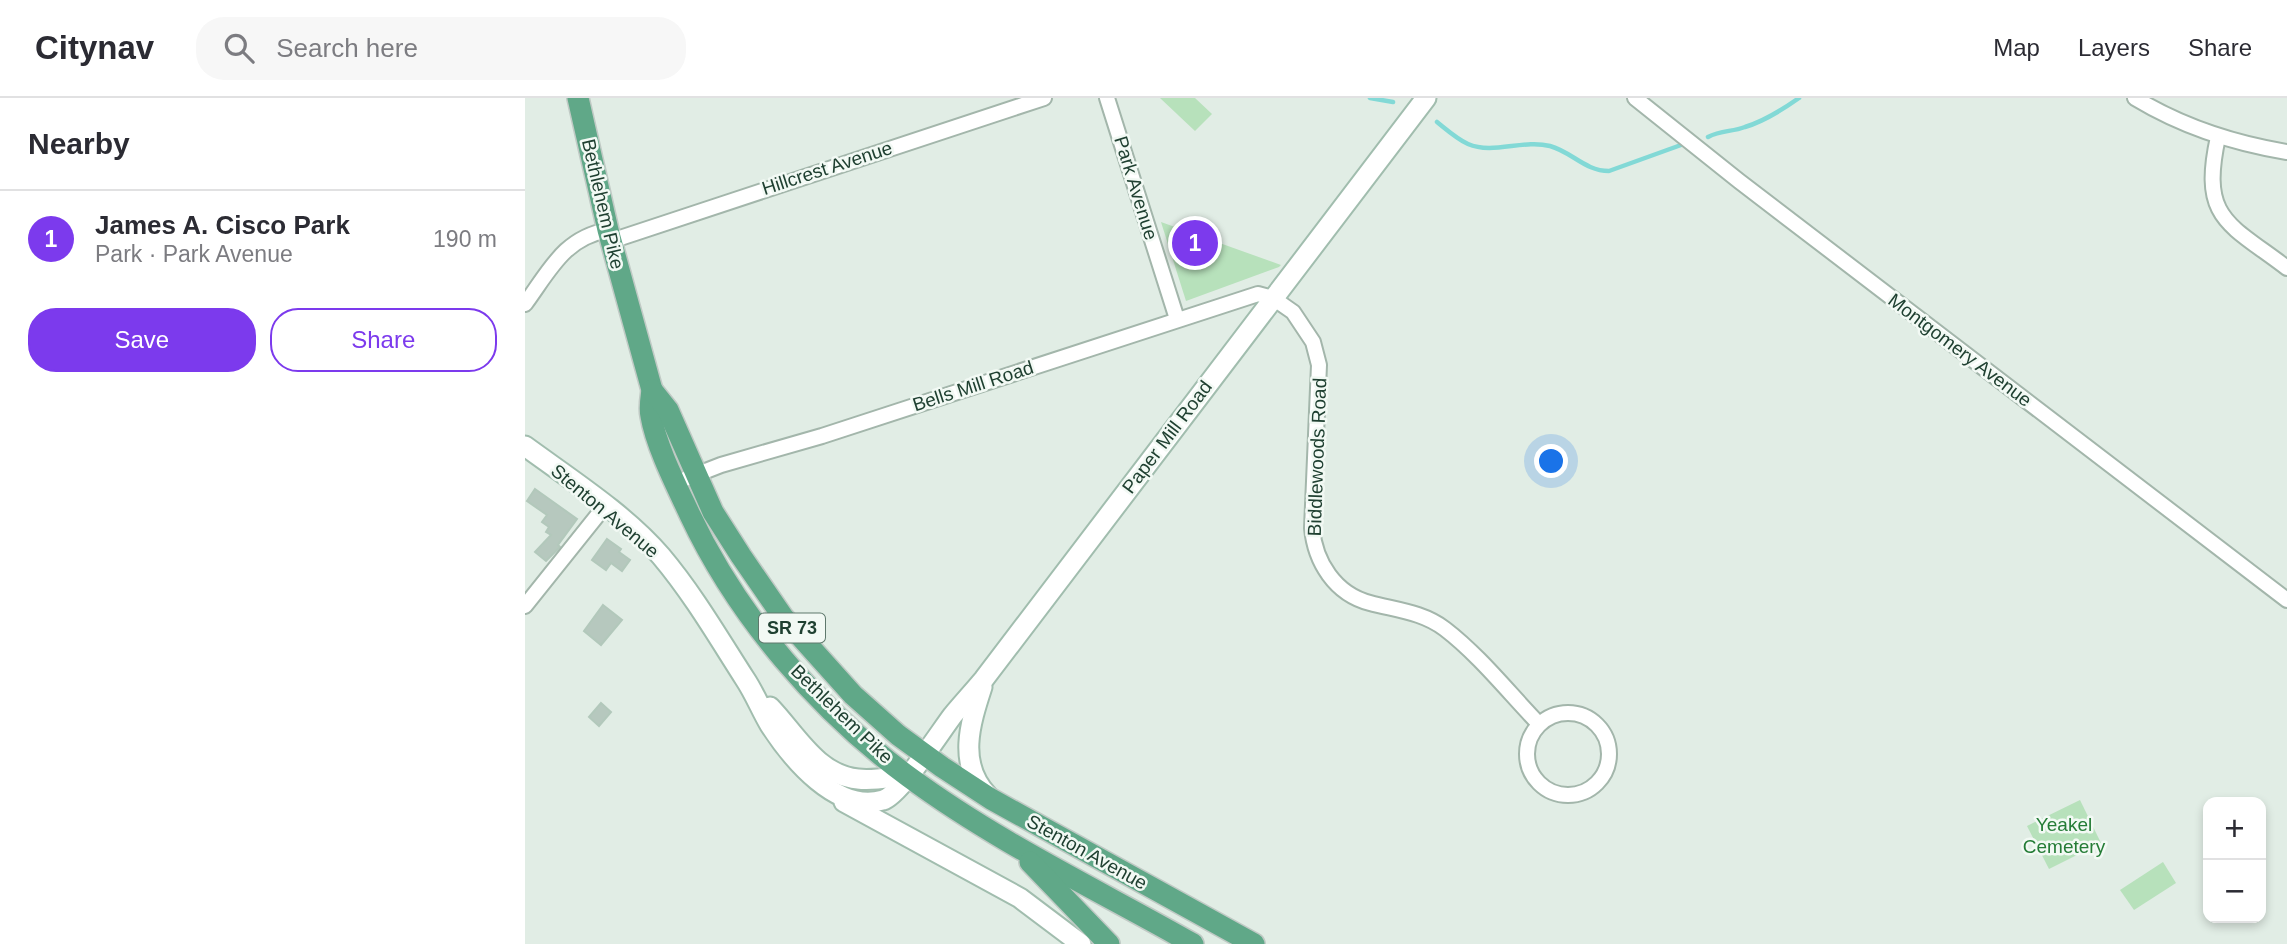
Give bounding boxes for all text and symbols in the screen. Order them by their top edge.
search box [196,17,686,80]
text: Citynav [35,29,154,66]
icon: search [220,29,258,67]
text: Search here [276,33,418,63]
text: Map [1993,34,2040,61]
text: Layers [2078,34,2150,61]
text: Share [2188,34,2252,61]
text: Nearby [28,127,130,160]
street label: Park Avenue [1110,134,1162,242]
street label: Bethlehem Pike [578,137,628,271]
street label: Hillcrest Avenue [759,137,895,199]
text: James A. Cisco Park [95,210,350,240]
pin: 1 [1172,217,1218,269]
text: 1 [45,226,57,252]
text: 190 m [433,226,497,252]
text: Park · Park Avenue [95,241,293,267]
street label: Montgomery Avenue [1884,289,2036,411]
button: Save [28,308,256,372]
button: Share [270,308,497,372]
street label: Bells Mill Road [910,357,1036,415]
street label: Paper Mill Road [1118,377,1216,497]
street label: Biddlewoods Road [1304,377,1330,537]
your location [1534,444,1568,478]
street label: Stenton Avenue [547,460,663,562]
road number: SR 73 [759,614,825,642]
street label: Bethlehem Pike [787,660,897,768]
map controls [2203,797,2266,923]
button: + [2203,797,2266,860]
street label: Stenton Avenue [1023,810,1151,894]
park label: Yeakel Cemetery [2023,814,2106,857]
button: − [2203,860,2266,923]

